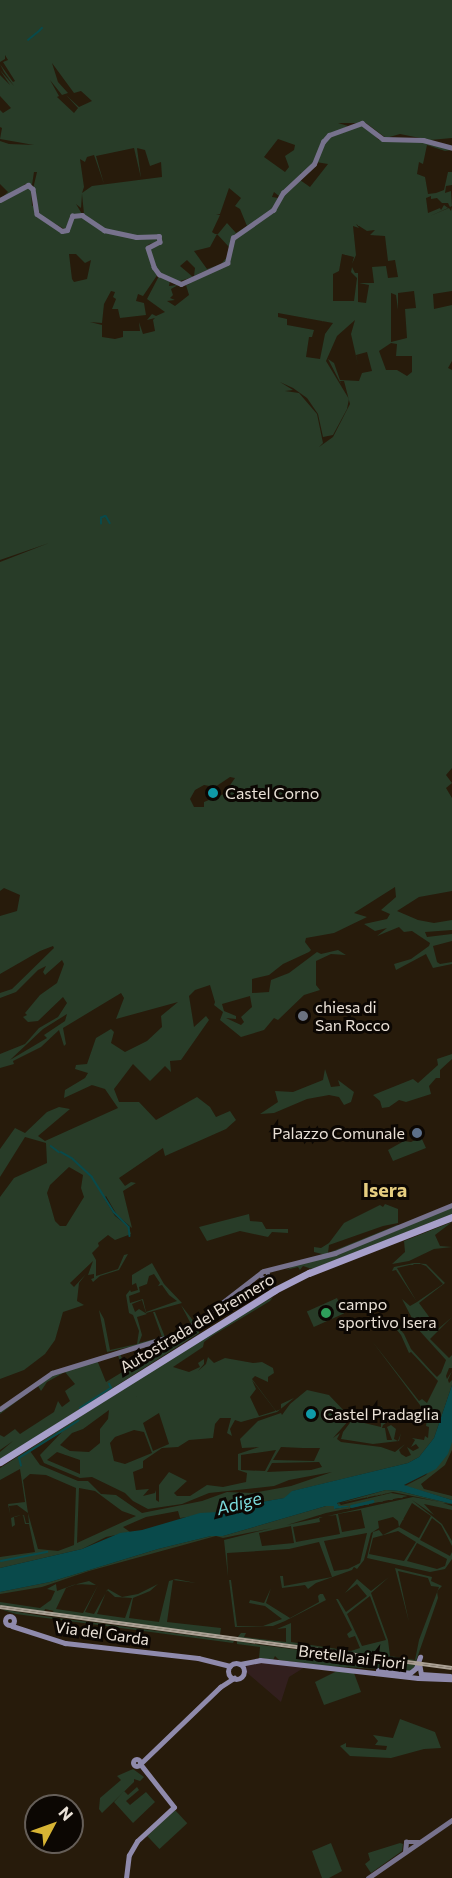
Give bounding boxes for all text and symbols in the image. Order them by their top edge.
place label: Castel Corno [225,783,319,803]
marker: Castel Corno [206,786,220,800]
place label: chiesa di San Rocco [315,997,390,1035]
marker: chiesa di San Rocco [296,1009,310,1023]
place label: Palazzo Comunale [272,1123,405,1143]
marker: Palazzo Comunale [410,1126,424,1140]
district label: Isera [363,1177,407,1201]
street label: Autostrada del Brennero [116,1269,278,1377]
place label: campo sportivo Isera [338,1294,437,1332]
marker: campo sportivo Isera [319,1306,333,1320]
place label: Castel Pradaglia [323,1404,439,1424]
marker: Castel Pradaglia [304,1407,318,1421]
water label: Adige [214,1487,264,1519]
street label: Via del Garda [54,1617,150,1649]
street label: Bretella ai Fiori [297,1641,407,1673]
north arrow [24,1794,84,1854]
text: N [55,1802,78,1824]

